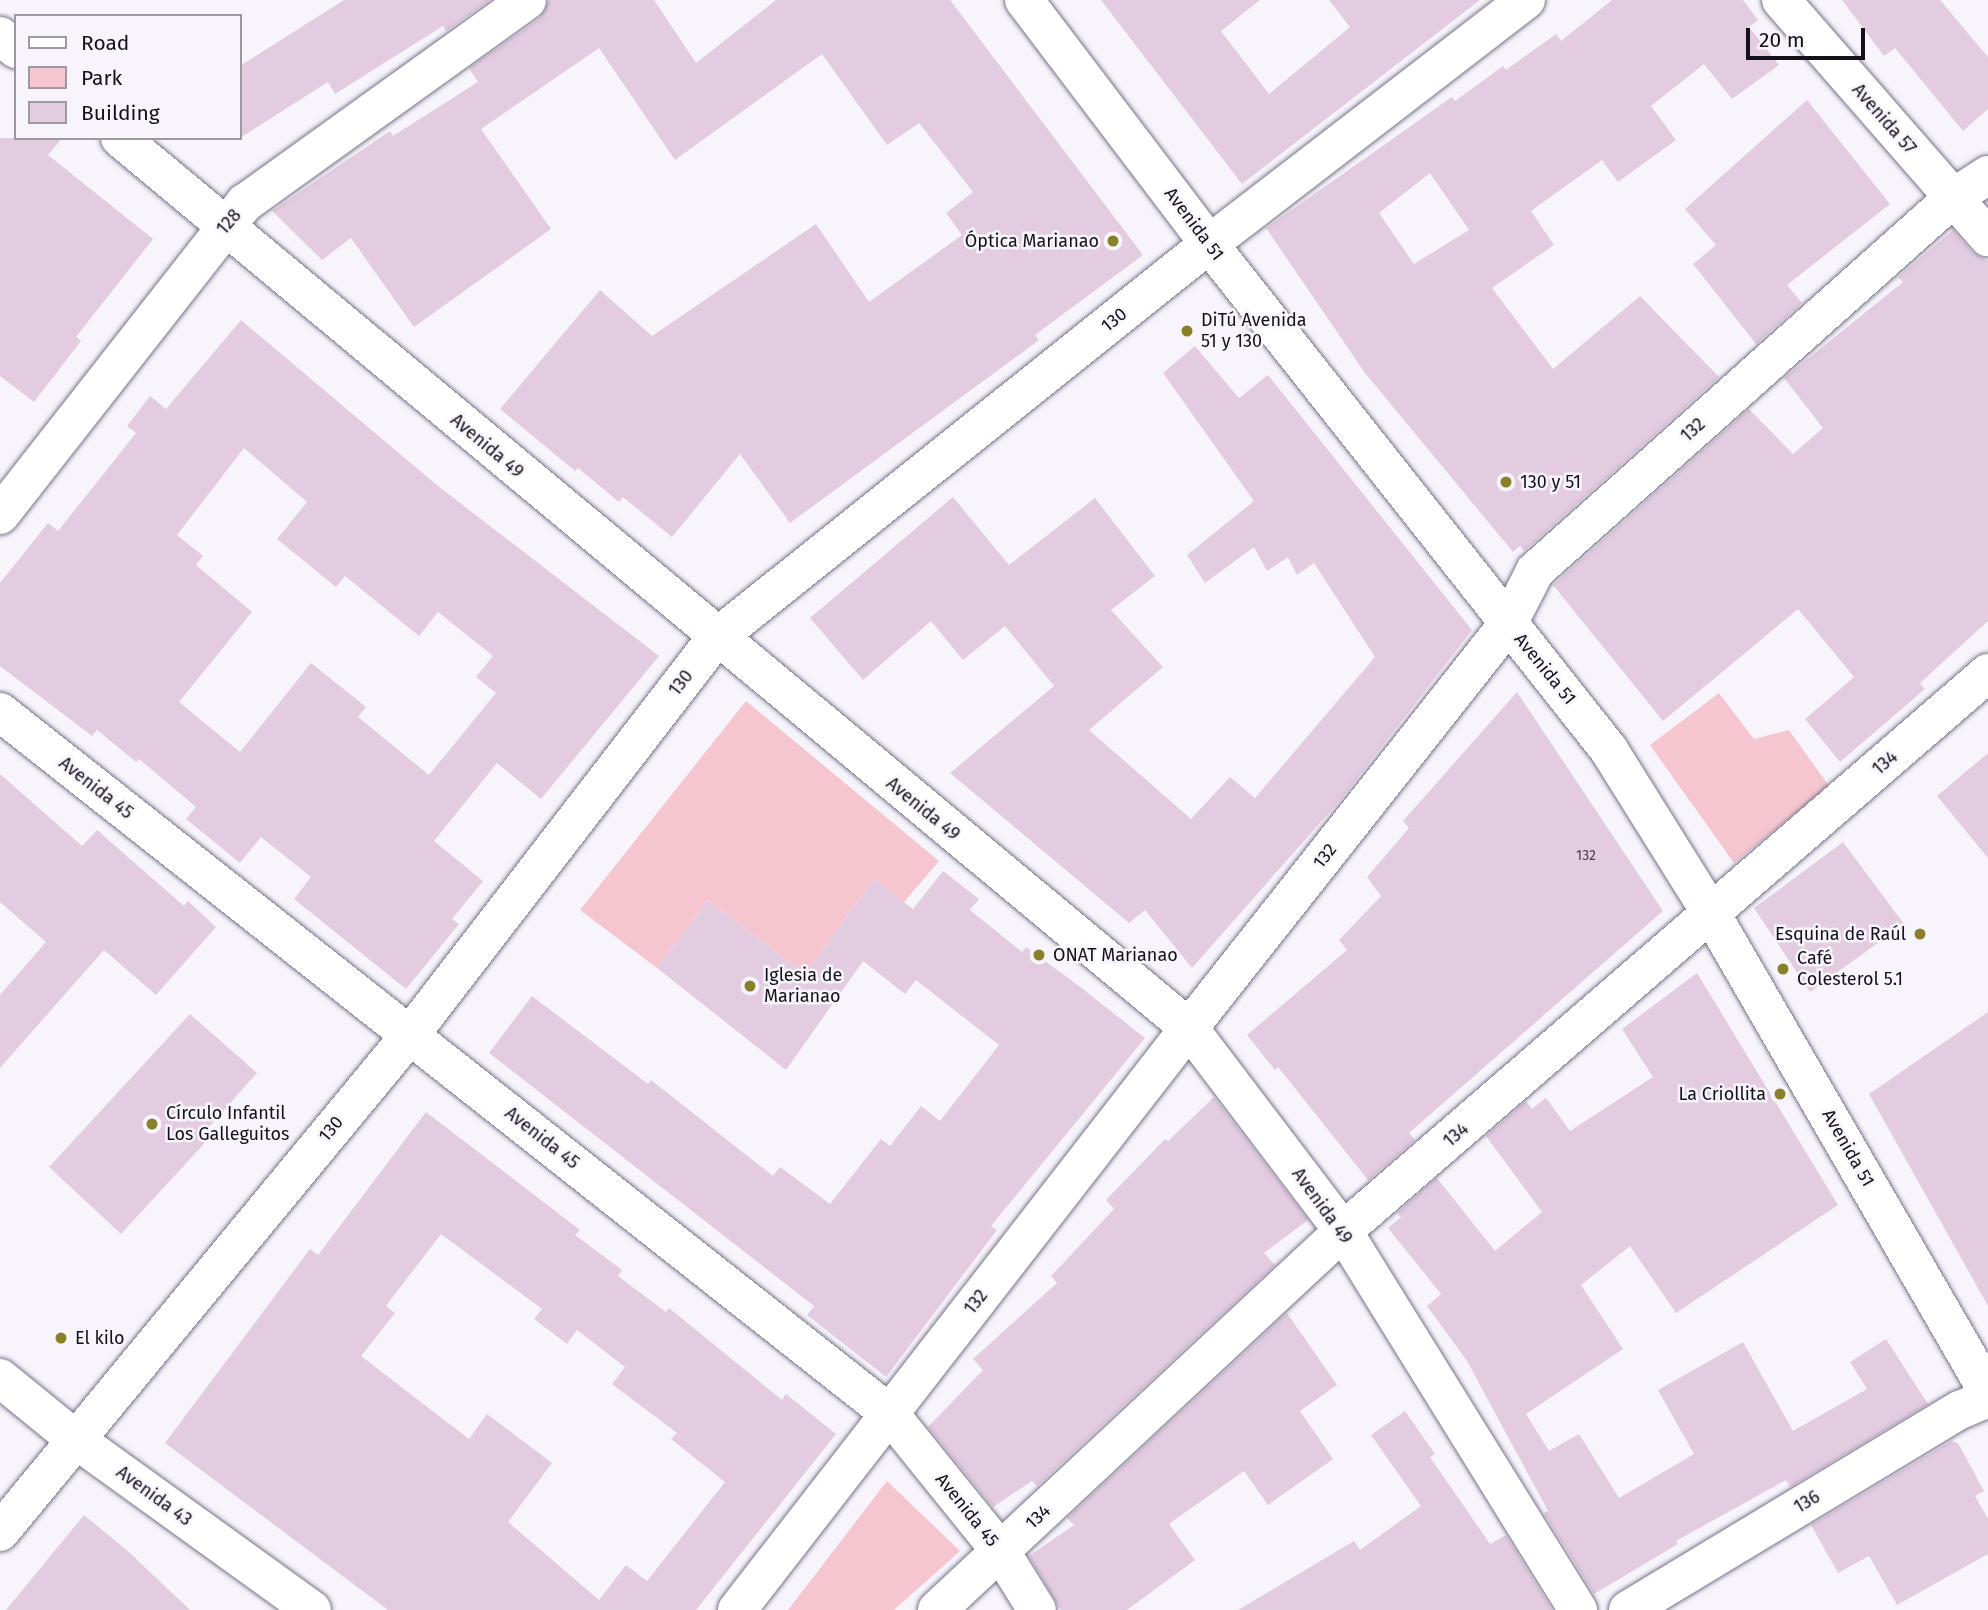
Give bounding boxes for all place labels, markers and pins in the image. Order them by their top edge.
place label: Óptica Marianao [965,230,1099,252]
marker: Óptica Marianao [1105,233,1121,249]
place label: DiTú Avenida 51 y 130 [1201,310,1307,352]
marker: DiTú Avenida 51 y 130 [1179,323,1195,339]
place label: 130 y 51 [1520,471,1581,493]
marker: 130 y 51 [1498,474,1514,490]
place label: Esquina de Raúl [1775,923,1906,945]
marker: Esquina de Raúl [1912,926,1928,942]
place label: ONAT Marianao [1053,944,1178,966]
marker: ONAT Marianao [1031,947,1047,963]
place label: Café Colesterol 5.1 [1797,948,1903,990]
marker: Café Colesterol 5.1 [1775,961,1791,977]
place label: Iglesia de Marianao [764,965,842,1007]
marker: Iglesia de Marianao [742,978,758,994]
place label: La Criollita [1679,1083,1766,1105]
marker: La Criollita [1772,1086,1788,1102]
place label: Círculo Infantil Los Galleguitos [166,1103,289,1146]
marker: Círculo Infantil Los Galleguitos [144,1116,160,1132]
place label: El kilo [75,1327,125,1349]
marker: El kilo [53,1330,69,1346]

